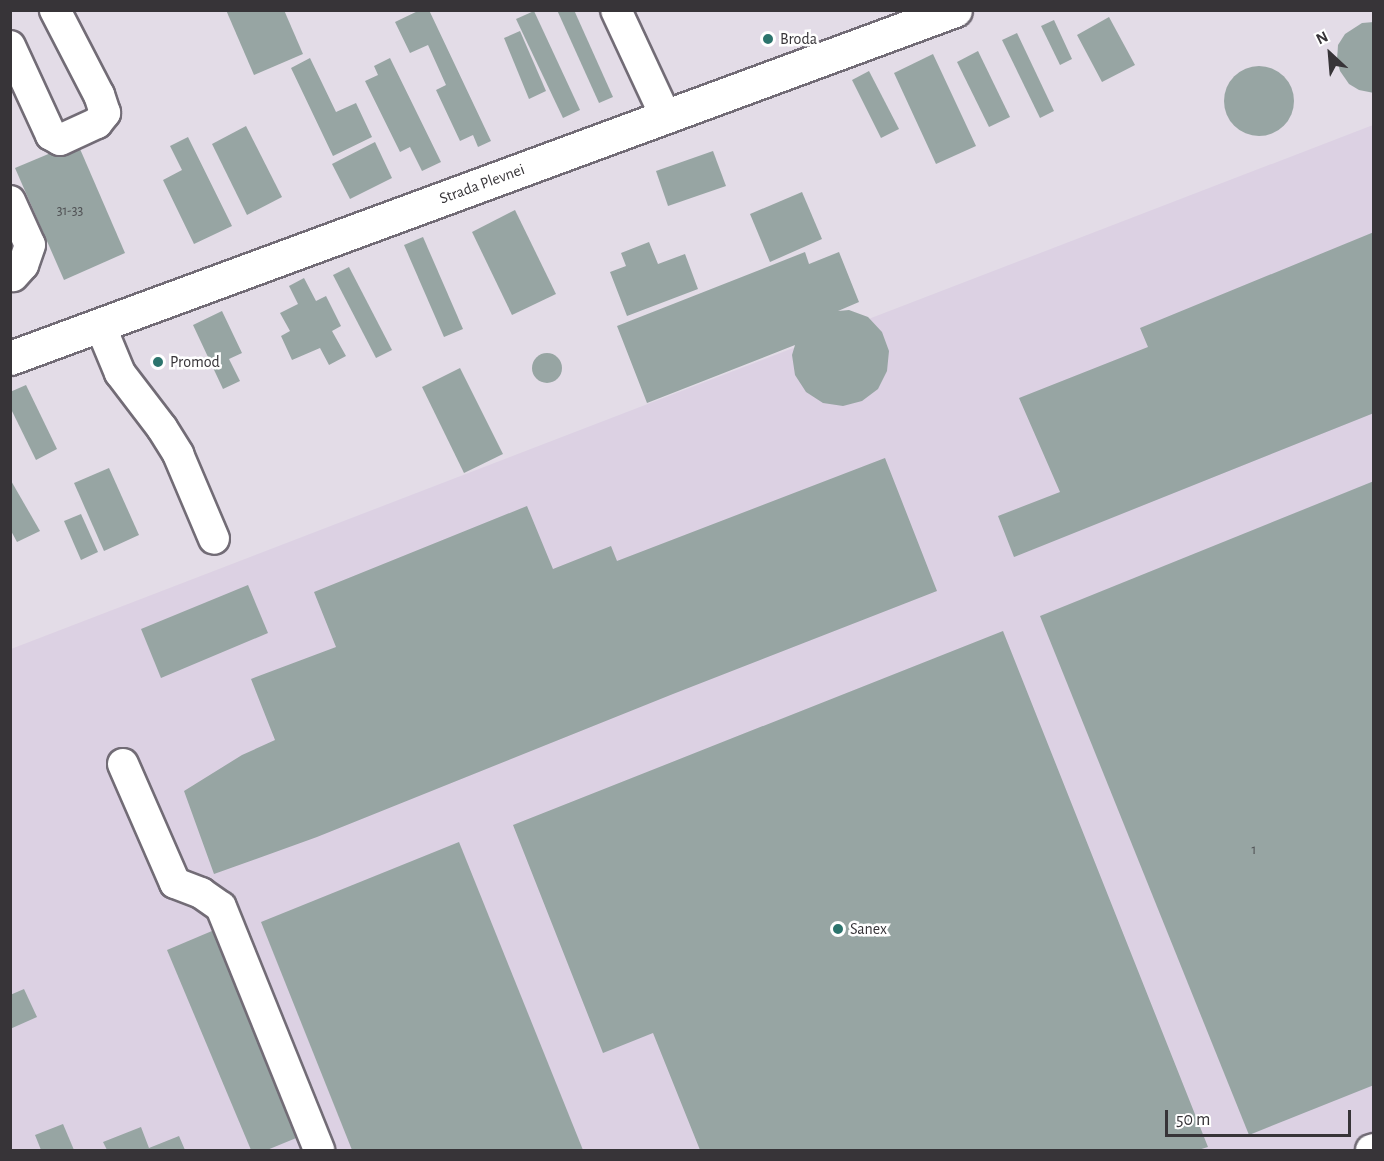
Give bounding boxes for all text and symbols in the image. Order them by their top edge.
north arrow [1300,24,1360,84]
text: N [1314,28,1331,47]
place label: Broda [780,29,817,49]
marker: Broda [761,32,775,46]
street label: Strada Plevnei [437,160,527,208]
house number: 31-33 [57,203,83,219]
place label: Promod [170,352,220,372]
marker: Promod [151,355,165,369]
house number: 1 [1252,842,1256,858]
place label: Sanex [850,919,887,939]
marker: Sanex [831,922,845,936]
scale bar [1168,1098,1354,1136]
text: 50 m [1176,1111,1210,1129]

